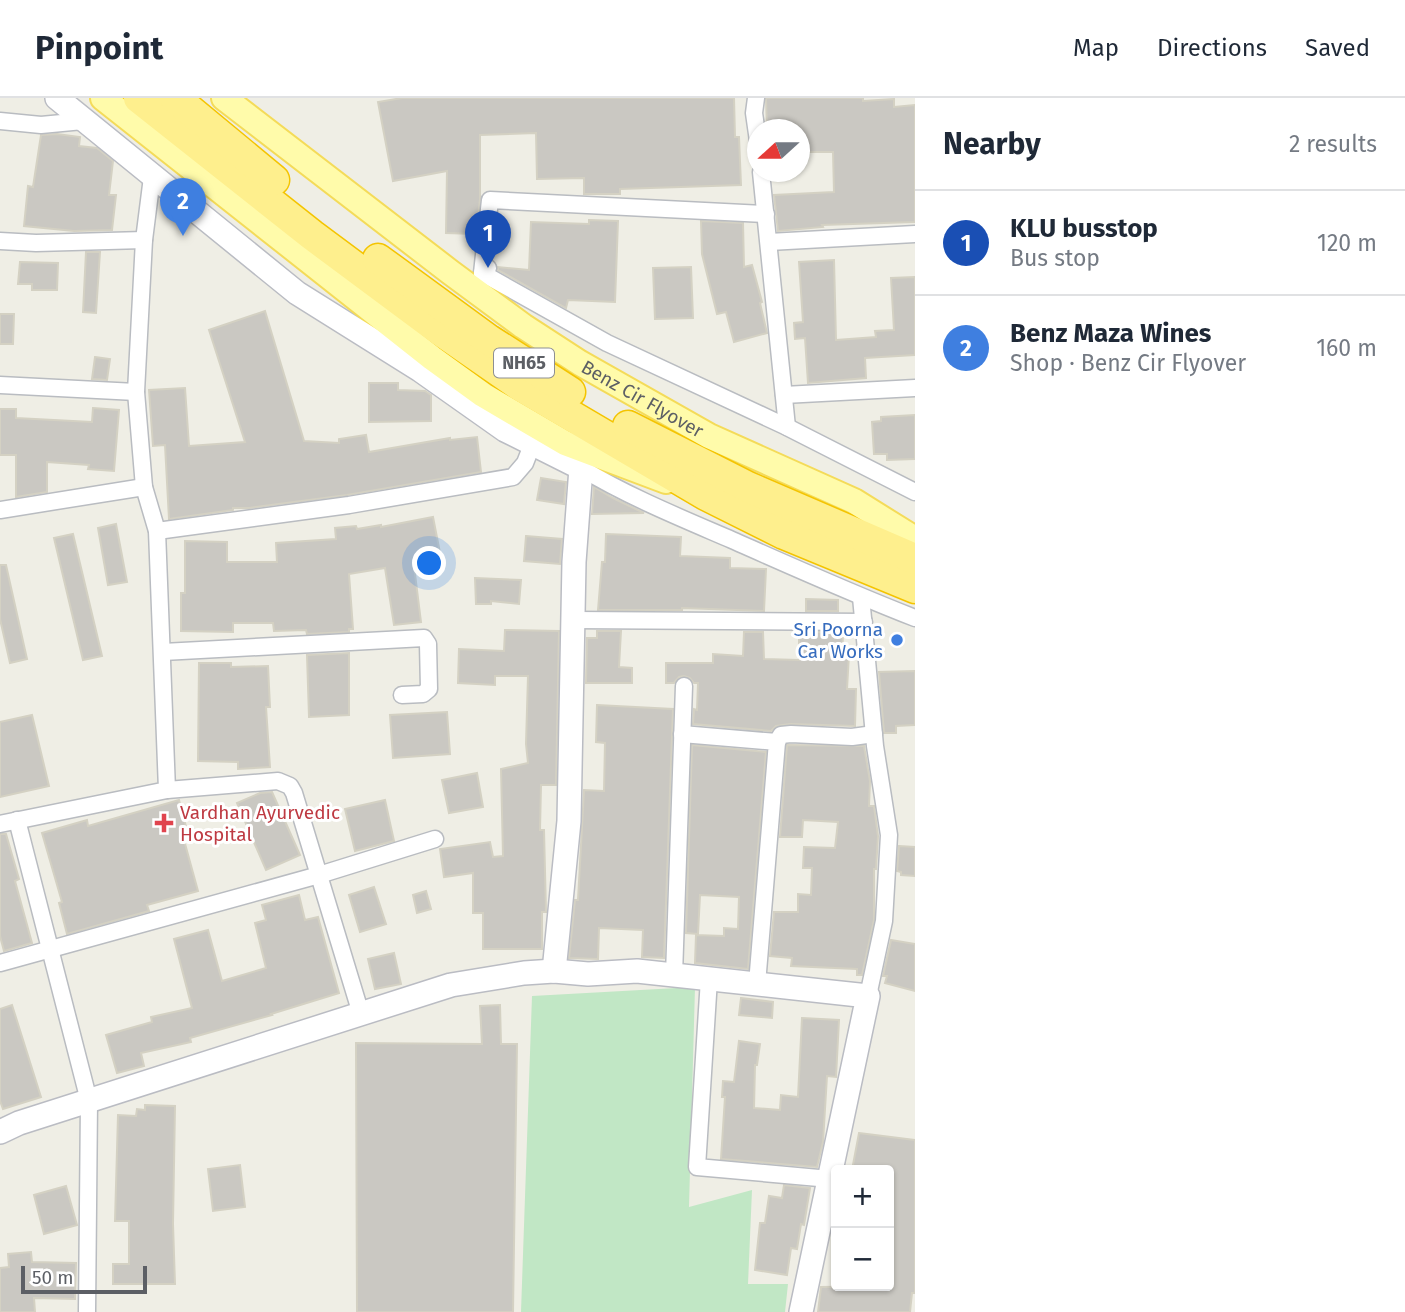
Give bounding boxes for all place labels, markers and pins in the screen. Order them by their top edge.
pin: 2 [160,178,206,236]
pin: 1 [465,210,511,268]
place label: Sri Poorna Car Works [793,618,883,663]
marker: Sri Poorna Car Works [889,632,905,648]
place label: Vardhan Ayurvedic Hospital [180,801,340,846]
marker: Vardhan Ayurvedic Hospital [154,813,174,833]

